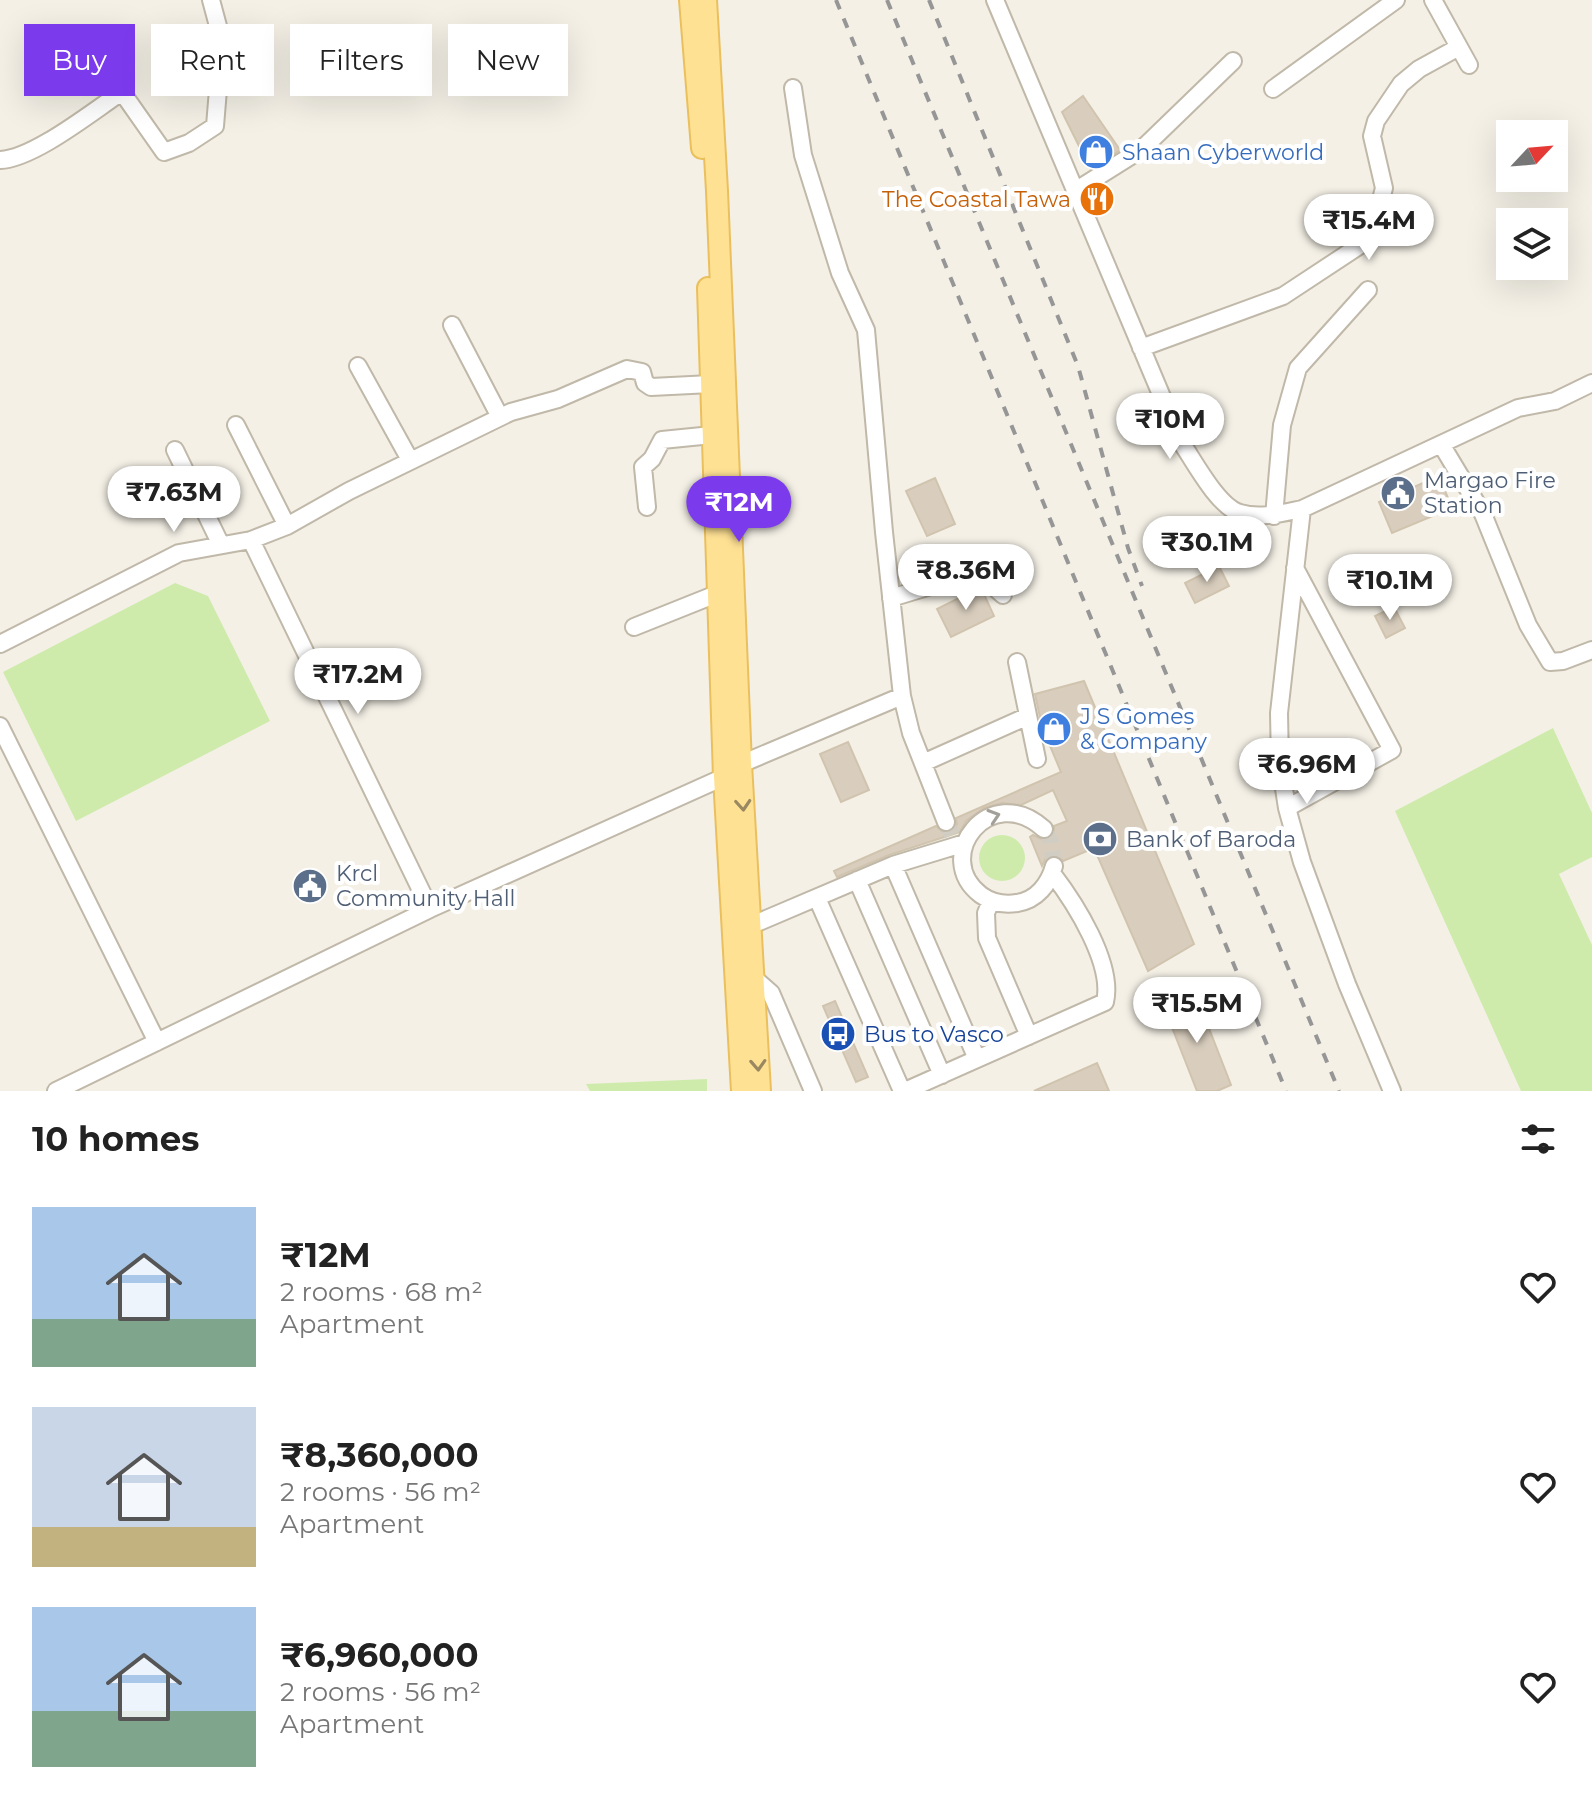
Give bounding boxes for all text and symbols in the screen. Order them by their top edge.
chip: Buy [24,24,135,96]
chip: Rent [151,24,274,96]
chip: Filters [290,24,432,96]
chip: New [448,24,568,96]
north arrow [1496,120,1568,192]
map controls [1496,120,1568,280]
shop icon: Shaan Cyberworld [1077,133,1115,171]
place label: Shaan Cyberworld [1122,139,1324,166]
restaurant icon: The Coastal Tawa [1078,180,1116,218]
place label: The Coastal Tawa [882,186,1071,213]
pin: ₹15.4M [1304,194,1434,262]
text: ₹15.4M [1322,204,1416,236]
button: layers [1496,208,1568,280]
pin: ₹10M [1123,393,1217,461]
text: ₹10M [1134,403,1206,435]
pin: ₹7.63M [109,466,239,534]
place label: Margao Fire Station [1424,467,1556,519]
public building icon: Margao Fire Station [1379,474,1417,512]
text: ₹7.63M [125,476,223,508]
pin: ₹12M [692,476,786,544]
text: ₹12M [704,486,774,518]
pin: ₹30.1M [1142,516,1272,584]
text: ₹30.1M [1161,526,1253,558]
pin: ₹8.36M [901,544,1031,612]
text: ₹8.36M [916,554,1016,586]
pin: ₹10.1M [1325,554,1455,622]
text: ₹10.1M [1346,564,1434,596]
pin: ₹17.2M [293,648,423,716]
text: ₹17.2M [312,658,404,690]
place label: J S Gomes & Company [1079,703,1207,755]
shop icon: J S Gomes & Company [1035,710,1073,748]
pin: ₹6.96M [1242,738,1372,806]
text: ₹6.96M [1257,748,1357,780]
one-way arrow [734,799,751,812]
one-way arrow [986,810,1000,826]
bank icon: Bank of Baroda [1081,820,1119,858]
place label: Bank of Baroda [1126,826,1296,853]
place label: Krcl Community Hall [336,860,516,912]
public building icon: Krcl Community Hall [291,867,329,905]
pin: ₹15.5M [1132,977,1262,1045]
text: ₹15.5M [1151,987,1243,1019]
bus stop icon: Bus to Vasco [819,1015,857,1053]
place label: Bus to Vasco [864,1021,1004,1048]
one-way arrow [750,1059,767,1072]
icon: filters [1516,1117,1560,1161]
text: 10 homes [32,1118,199,1160]
text: ₹12M [280,1234,371,1276]
icon: home [96,1239,192,1335]
icon: heart [1516,1265,1560,1309]
text: 2 rooms · 68 m² [280,1276,483,1308]
text: Apartment [280,1308,424,1340]
text: ₹8,360,000 [280,1434,479,1476]
icon: home [96,1439,192,1535]
icon: heart [1516,1465,1560,1509]
text: 2 rooms · 56 m² [280,1476,481,1508]
text: Apartment [280,1508,424,1540]
text: ₹6,960,000 [280,1634,479,1676]
icon: home [96,1639,192,1735]
icon: heart [1516,1665,1560,1709]
text: 2 rooms · 56 m² [280,1676,481,1708]
text: Apartment [280,1708,424,1740]

